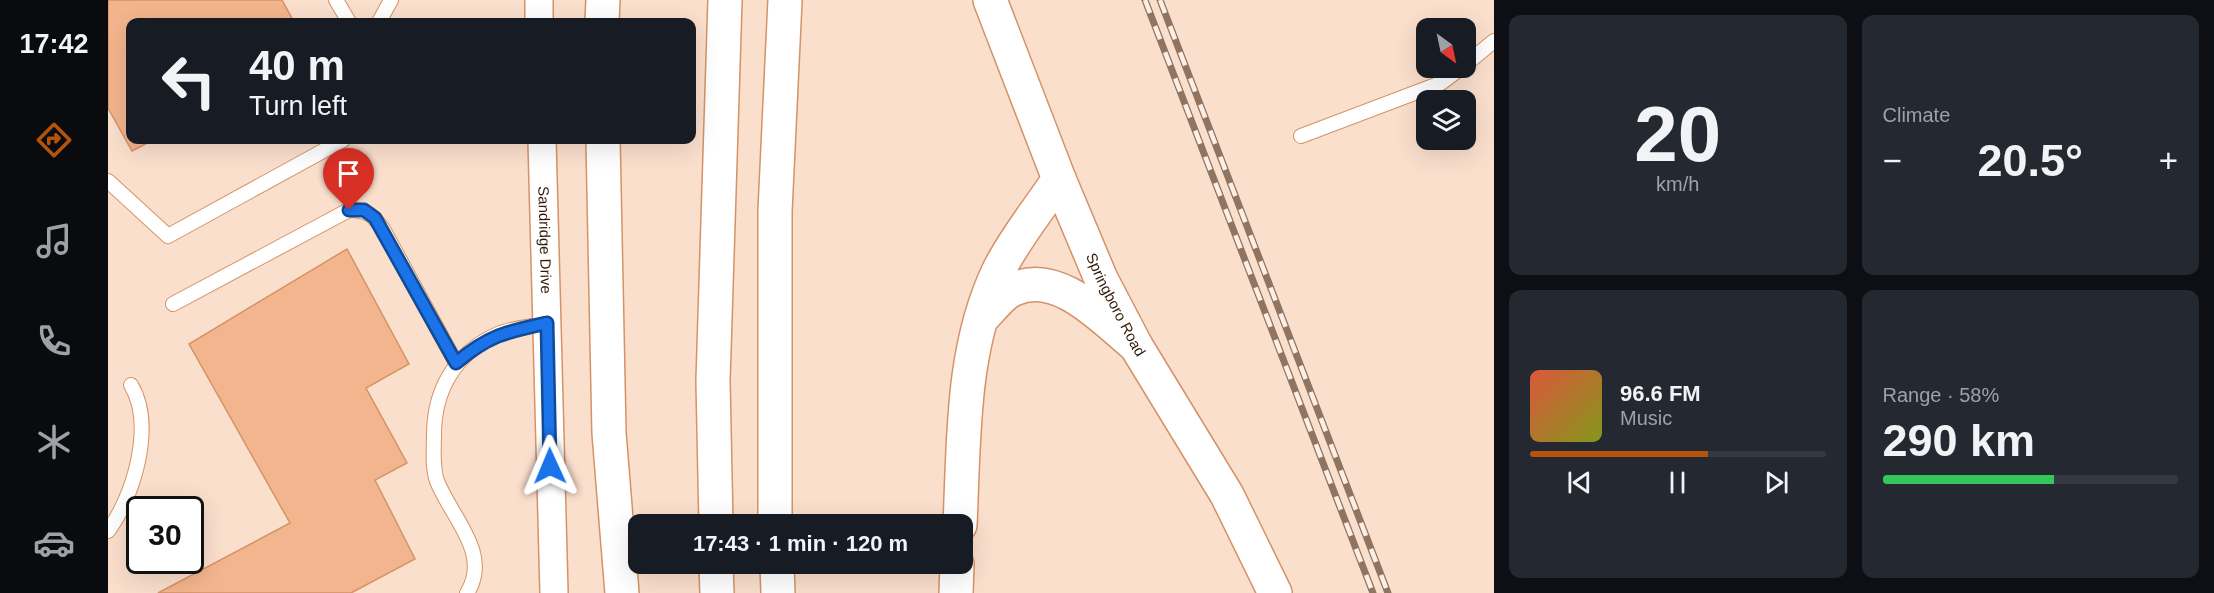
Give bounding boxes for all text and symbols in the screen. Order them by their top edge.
north arrow [1416,18,1476,78]
map controls [1416,18,1476,150]
text: 17:42 [19,29,89,59]
icon: left [150,42,228,120]
text: 40 m [249,42,345,89]
button: layers [1416,90,1476,150]
text: 20 [1634,90,1721,178]
text: Turn left [249,91,347,121]
text: Climate [1883,104,1950,126]
icon: directions [33,119,75,161]
text: 20.5° [1977,135,2083,186]
text: − [1883,142,1902,179]
text: + [2159,142,2178,179]
pin [323,148,374,210]
icon: arrive [332,157,365,190]
text: km/h [1656,173,1699,195]
street label: Sandridge Drive [535,186,555,294]
icon: music [33,220,75,262]
street label: Springboro Road [1083,250,1149,359]
icon: phone [33,320,75,362]
text: 96.6 FM [1620,381,1701,406]
text: Range · 58% [1883,384,1999,406]
text: Music [1620,407,1672,429]
text: 290 km [1883,415,2035,466]
icon: climate [33,421,75,463]
position arrow [518,434,582,498]
icon: previous [1563,466,1596,499]
icon: pause [1661,466,1694,499]
icon: next [1760,466,1793,499]
speed limit sign: 30 [126,496,204,574]
icon: car [33,522,75,564]
text: 17:43 · 1 min · 120 m [693,531,908,556]

